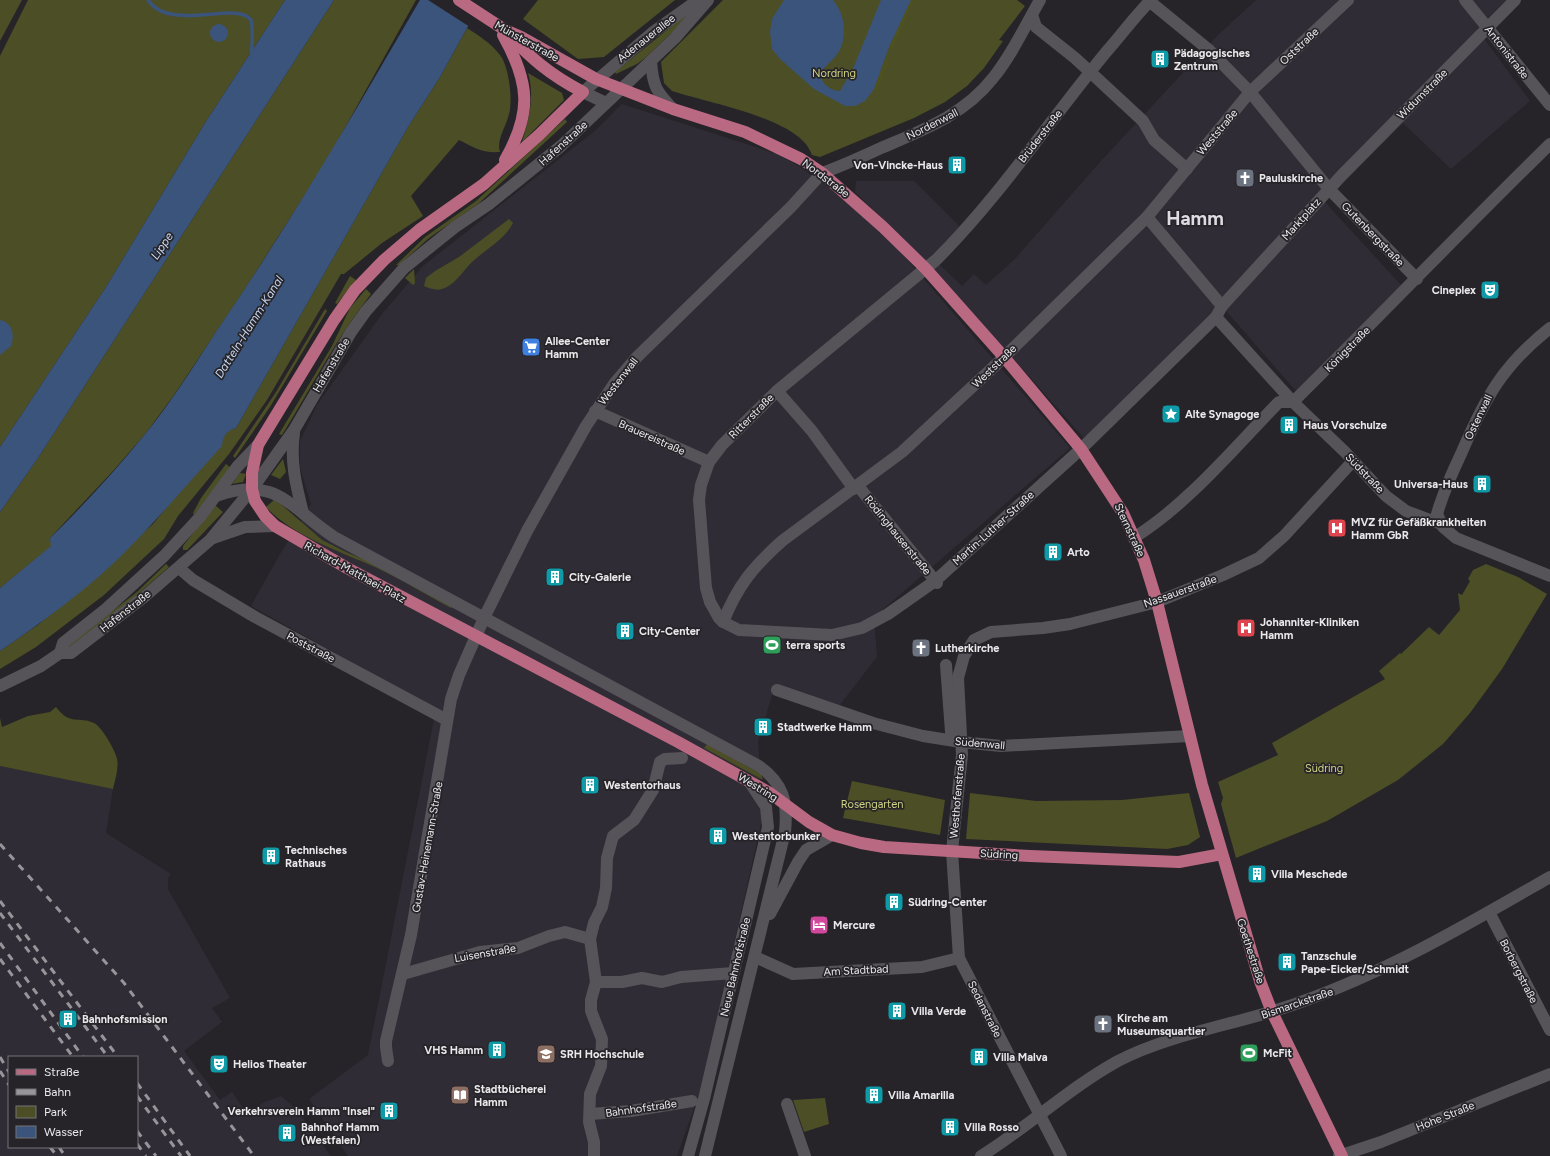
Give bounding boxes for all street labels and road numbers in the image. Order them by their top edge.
street label: Adenauerallee [615,12,678,65]
street label: Münsterstraße [492,18,561,64]
street label: Antonistraße [1482,23,1531,81]
street label: Oststraße [1277,25,1322,68]
street label: Widumstraße [1394,66,1450,122]
street label: Nordenwall [904,106,960,143]
street label: Brüderstraße [1016,107,1065,165]
street label: Weststraße [1194,107,1240,158]
street label: Hafenstraße [536,118,590,169]
street label: Nordstraße [799,156,852,200]
street label: Marktplatz [1279,196,1324,243]
street label: Gutenbergstraße [1339,200,1407,269]
street label: Königstraße [1322,324,1373,375]
street label: Hafenstraße [310,336,353,395]
street label: Weststraße [970,342,1019,391]
street label: Westenwall [596,355,641,408]
street label: Ritterstraße [726,391,777,442]
street label: Ostenwall [1462,392,1495,442]
street label: Brauereistraße [617,417,687,458]
street label: Südstraße [1343,451,1387,496]
street label: Martin-Luther-Straße [950,488,1037,568]
street label: Rödinghauserstraße [862,493,934,578]
street label: Sternstraße [1111,501,1148,559]
street label: Richard-Matthaei-Platz [302,539,408,606]
street label: Nassauerstraße [1142,572,1218,611]
street label: Hafenstraße [97,588,153,635]
street label: Poststraße [284,629,337,666]
street label: Südenwall [954,735,1006,752]
street label: Westhofenstraße [947,753,968,839]
street label: Westring [735,770,780,804]
street label: Gustav-Heinemann-Straße [410,781,445,914]
street label: Südring [980,847,1018,862]
street label: Neue Bahnhofstraße [718,916,753,1018]
street label: Goethestraße [1234,917,1267,985]
street label: Borbergstraße [1497,937,1540,1005]
street label: Luisenstraße [453,942,517,965]
street label: Am Stadtbad [823,962,889,979]
street label: Sedanstraße [965,979,1004,1040]
street label: Bismarckstraße [1259,985,1335,1022]
street label: Bahnhofstraße [605,1097,678,1120]
street label: Hohe Straße [1414,1099,1476,1134]

